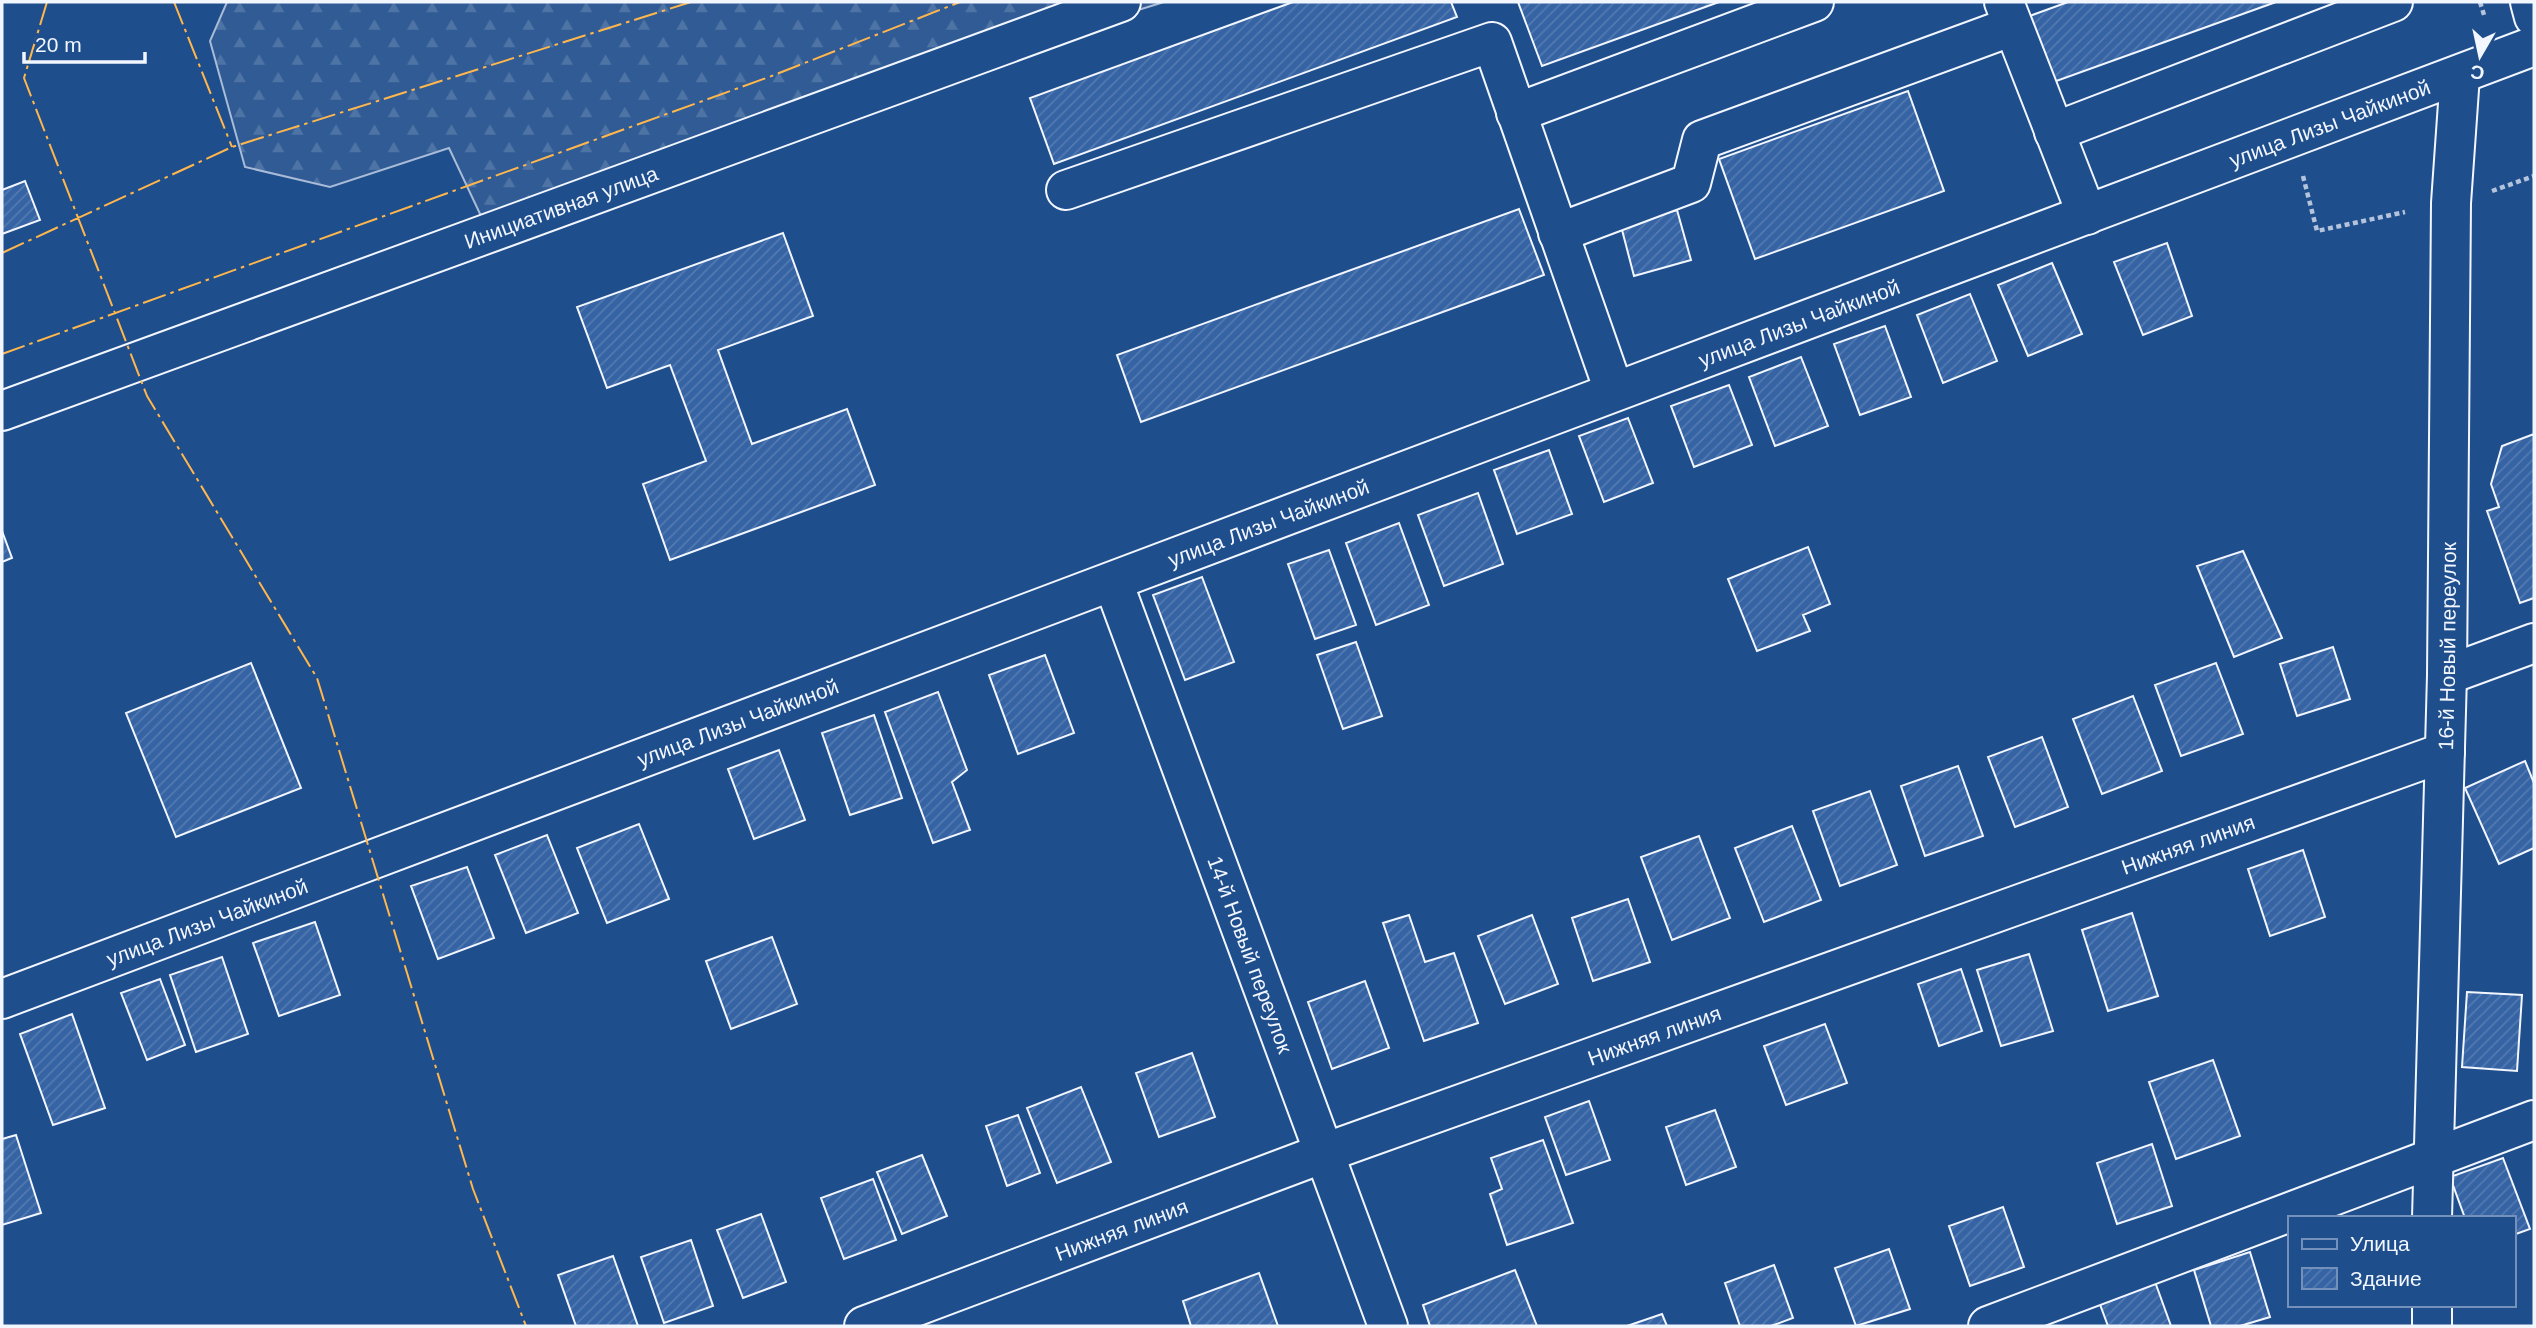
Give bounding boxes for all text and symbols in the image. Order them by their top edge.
scale bar [24,21,145,65]
north arrow [2445,21,2515,91]
text: 20 m [35,33,82,56]
text: С [2469,61,2486,84]
street label: улица Лизы Чайкиной [2226,75,2433,171]
street label: Инициативная улица [461,161,661,253]
street label: улица Лизы Чайкиной [1695,274,1903,371]
street label: улица Лизы Чайкиной [1165,474,1372,571]
street label: 16-й Новый переулок [2433,541,2460,751]
street label: улица Лизы Чайкиной [634,674,841,770]
street label: Нижняя линия [2118,810,2258,878]
street label: 14-й Новый переулок [1204,853,1298,1057]
street label: улица Лизы Чайкиной [103,874,311,970]
street label: Нижняя линия [1584,1001,1724,1069]
street label: Нижняя линия [1052,1194,1191,1265]
legend [2288,1216,2515,1307]
text: Улица [2350,1232,2410,1255]
text: Здание [2350,1267,2422,1290]

